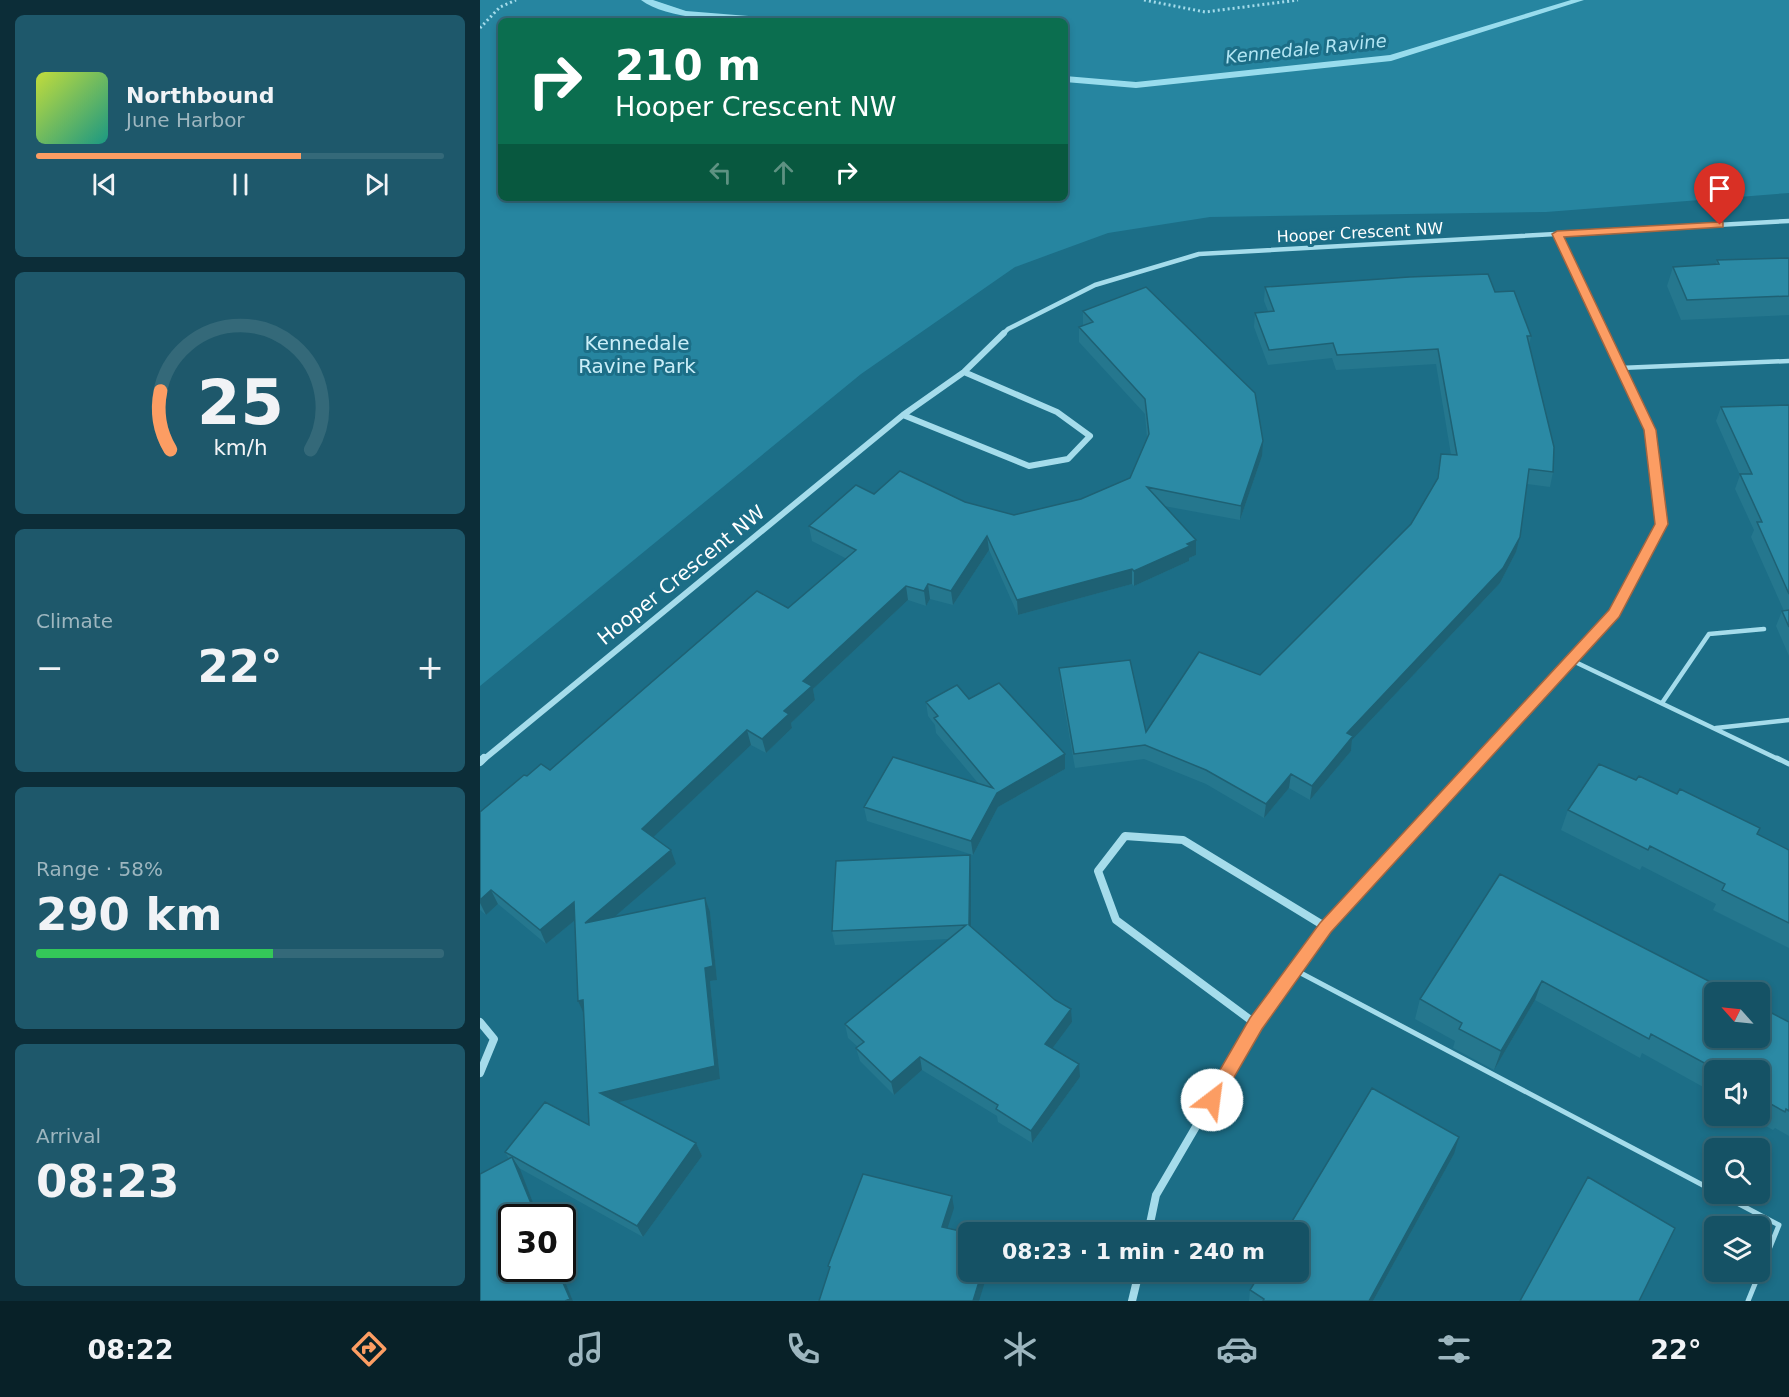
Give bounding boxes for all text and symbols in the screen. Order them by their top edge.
water label: Kennedale Ravine [1224,30,1388,67]
text: 210 m [615,41,761,90]
icon: right [516,42,594,120]
text: Northbound [126,83,275,108]
text: Hooper Crescent NW [615,91,896,122]
text: June Harbor [126,108,245,132]
icon: left [704,156,737,189]
icon: ahead [767,156,800,189]
icon: right [830,156,863,189]
pin [1694,163,1745,225]
icon: previous [88,168,121,201]
icon: pause [224,168,257,201]
icon: next [360,168,393,201]
icon: arrive [1703,172,1736,205]
street label: Hooper Crescent NW [1276,219,1444,246]
park label: Kennedale Ravine Park [578,331,696,378]
text: 25 [197,366,283,439]
text: km/h [213,436,267,461]
street label: Hooper Crescent NW [592,500,770,650]
text: Climate [36,609,113,633]
text: 22° [197,640,283,693]
text: − [36,648,64,687]
text: + [416,648,444,687]
text: Range · 58% [36,857,163,881]
text: 290 km [36,888,222,941]
north arrow [1704,982,1770,1048]
map controls [1704,982,1770,1282]
button: sound [1704,1060,1770,1126]
position arrow [1180,1068,1244,1132]
text: Arrival [36,1124,101,1148]
button: search [1704,1138,1770,1204]
text: 08:23 [36,1155,179,1208]
speed limit sign: 30 [498,1204,576,1282]
button: layers [1704,1216,1770,1282]
text: 08:23 · 1 min · 240 m [1002,1239,1265,1264]
icon: directions [348,1328,390,1370]
icon: music [565,1328,607,1370]
icon: phone [782,1328,824,1370]
icon: climate [999,1328,1041,1370]
icon: car [1216,1328,1258,1370]
icon: filters [1433,1328,1475,1370]
text: 08:22 [87,1334,173,1365]
text: 22° [1650,1334,1701,1365]

